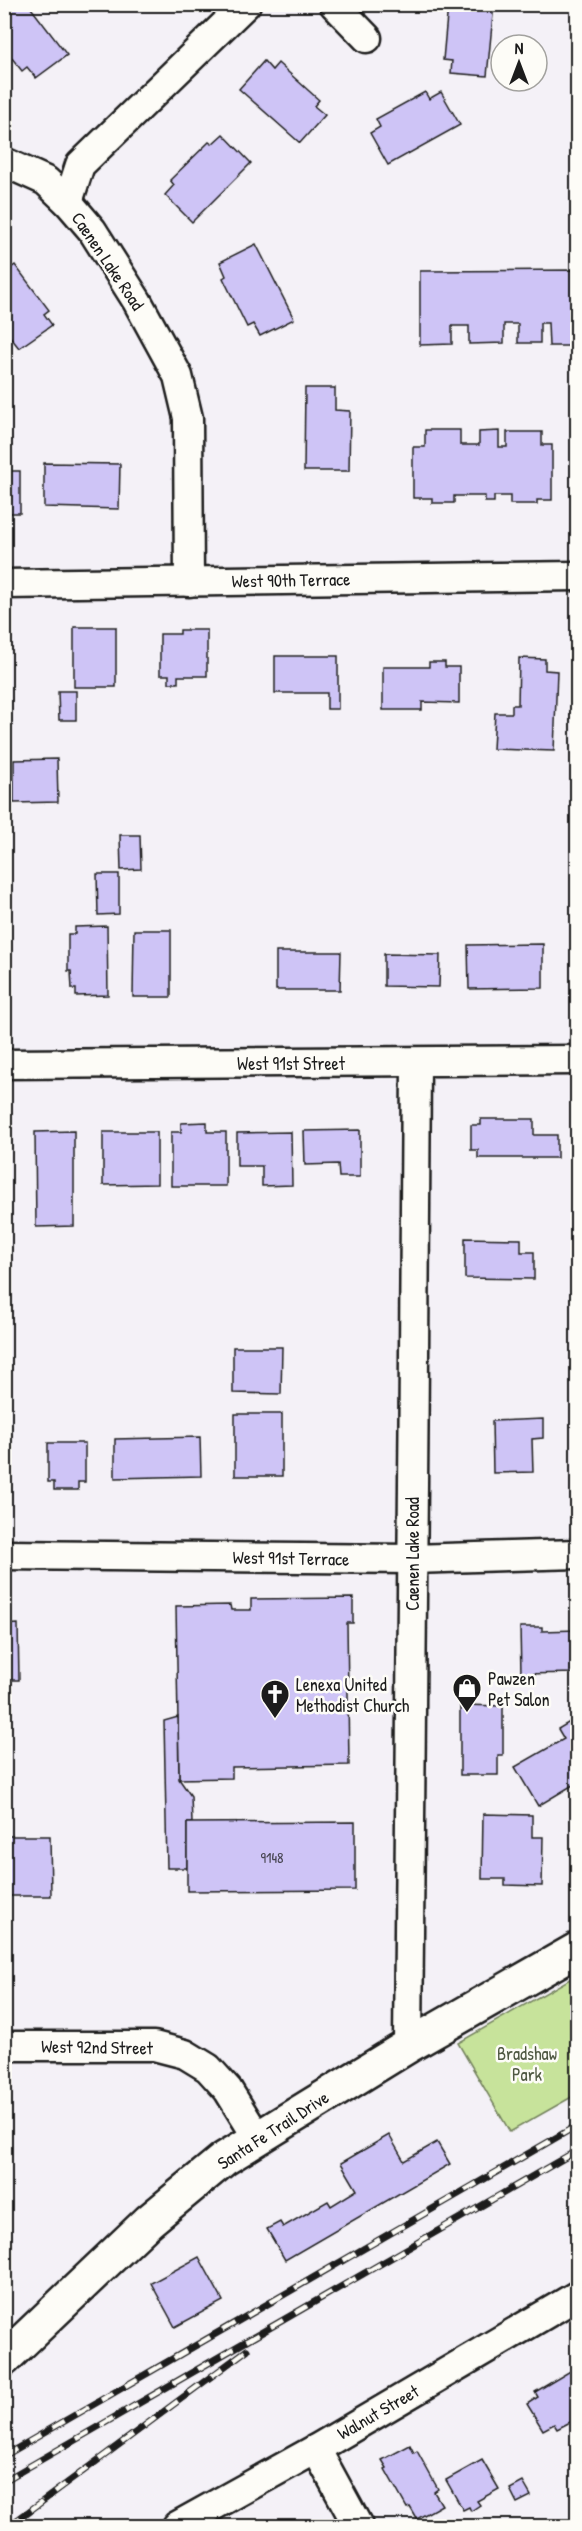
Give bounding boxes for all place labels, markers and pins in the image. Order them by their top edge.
place label: Pawzen Pet Salon [488,1666,550,1712]
place label: Lenexa United Methodist Church [296,1672,410,1718]
shop icon: Pawzen Pet Salon [451,1672,483,1714]
church icon: Lenexa United Methodist Church [259,1678,291,1720]

